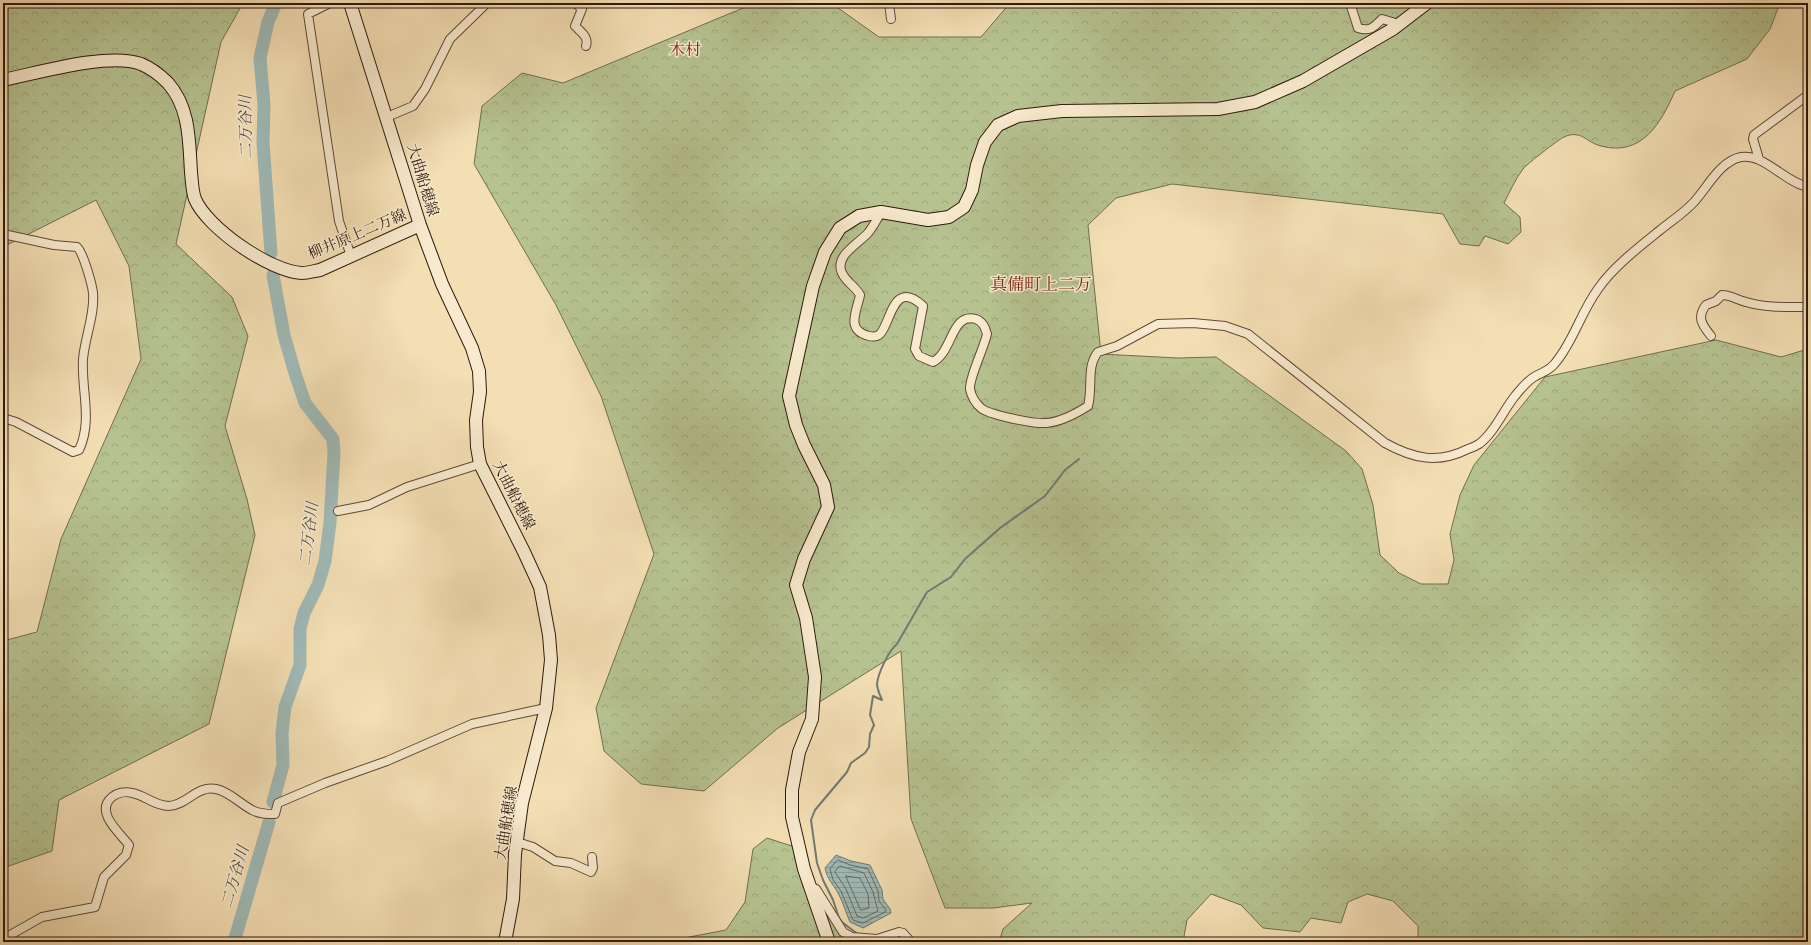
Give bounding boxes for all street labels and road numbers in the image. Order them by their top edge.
street label: 大曲船穂線 [402,141,444,219]
street label: 柳井原上二万線 [305,204,409,264]
street label: 大曲船穂線 [488,457,540,533]
street label: 大曲船穂線 [490,784,522,862]

